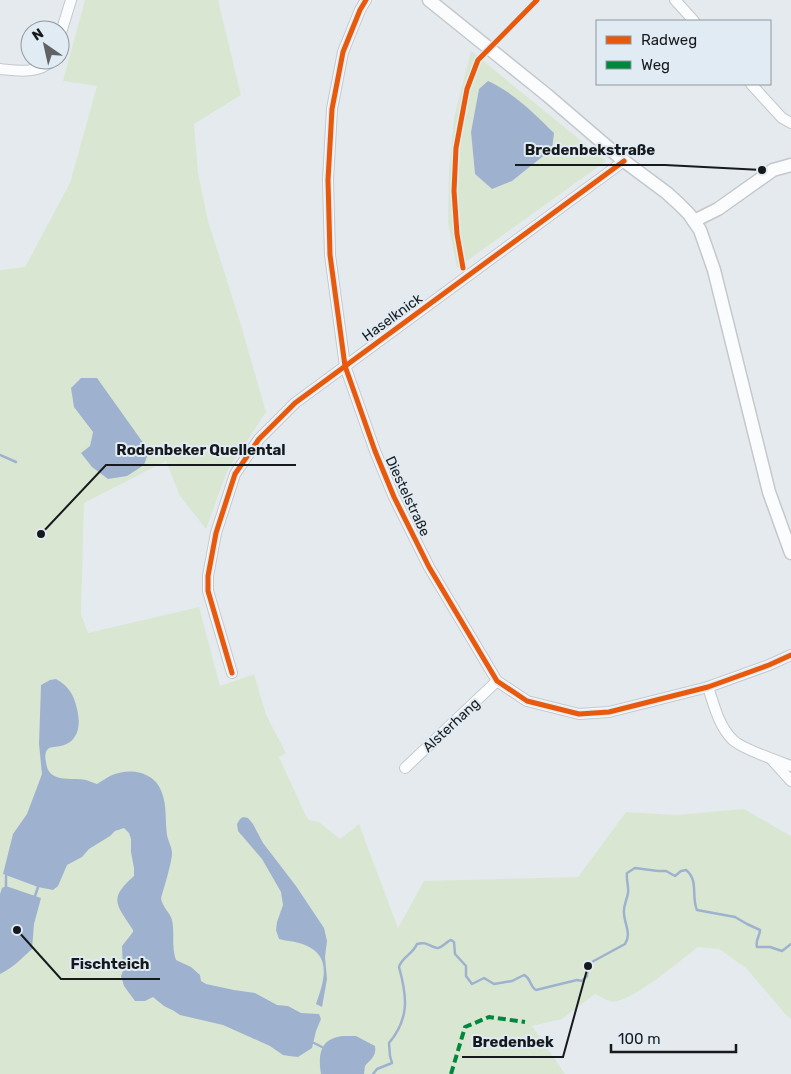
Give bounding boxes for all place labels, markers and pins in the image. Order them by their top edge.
callout: Bredenbekstraße [515,135,665,165]
callout: Rodenbeker Quellental [106,435,296,465]
callout: Fischteich [61,949,160,979]
callout: Bredenbek [462,1027,563,1057]

